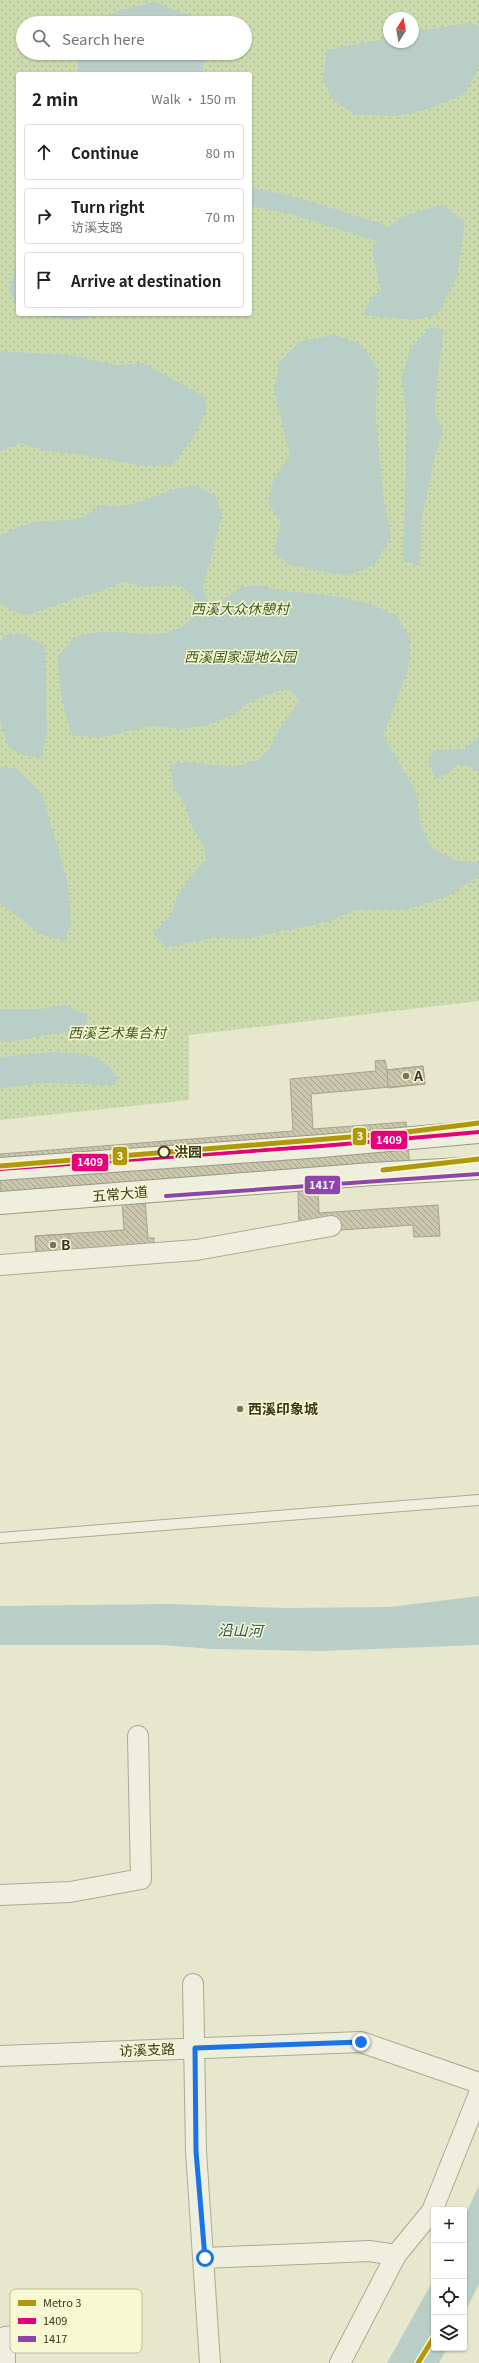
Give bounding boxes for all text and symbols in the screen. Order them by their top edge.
north arrow [383,12,419,48]
search box [16,16,252,60]
icon: search [30,27,52,49]
text: Search here [62,28,144,49]
text: 2 min [32,86,78,111]
text: Walk · 150 m [151,89,236,108]
icon: ahead [33,141,55,163]
text: Continue [71,142,139,163]
text: 80 m [206,143,235,162]
text: Turn right [71,196,145,217]
icon: right [33,205,55,227]
text: 70 m [206,207,235,226]
text: 访溪支路 [71,217,123,236]
icon: arrive [33,269,55,291]
text: Arrive at destination [71,270,221,291]
park label: 西溪大众休憩村 [191,598,291,618]
park label: 西溪国家湿地公园 [184,646,298,666]
park label: 西溪艺术集合村 [68,1022,168,1042]
place label: A [413,1065,424,1085]
marker: A [401,1071,411,1081]
line badge: 3 [352,1127,367,1146]
text: 3 [357,1127,363,1143]
line badge: 1409 [370,1130,408,1150]
text: 1409 [376,1131,402,1147]
place label: 洪园 [174,1141,202,1161]
marker: 洪园 [157,1145,171,1159]
line badge: 3 [112,1146,128,1166]
text: 3 [117,1147,123,1163]
line badge: 1409 [71,1153,109,1172]
text: 1409 [77,1153,103,1169]
line badge: 1417 [304,1175,341,1195]
text: 1417 [309,1176,335,1192]
street label: 五常大道 [91,1181,149,1205]
place label: B [61,1234,71,1254]
marker: B [48,1240,58,1250]
place label: 西溪印象城 [248,1398,318,1418]
marker: 西溪印象城 [235,1404,245,1414]
water label: 沿山河 [217,1619,266,1640]
route end [352,2033,370,2051]
street label: 访溪支路 [119,2038,175,2060]
map controls [431,2207,467,2351]
button: + [431,2207,467,2243]
button: − [431,2243,467,2279]
route start [196,2249,214,2267]
button: locate [431,2279,467,2315]
legend [10,2289,142,2353]
text: Metro 3 [43,2294,81,2310]
text: 1409 [43,2312,67,2328]
button: layers [431,2315,467,2351]
text: 1417 [43,2330,67,2346]

